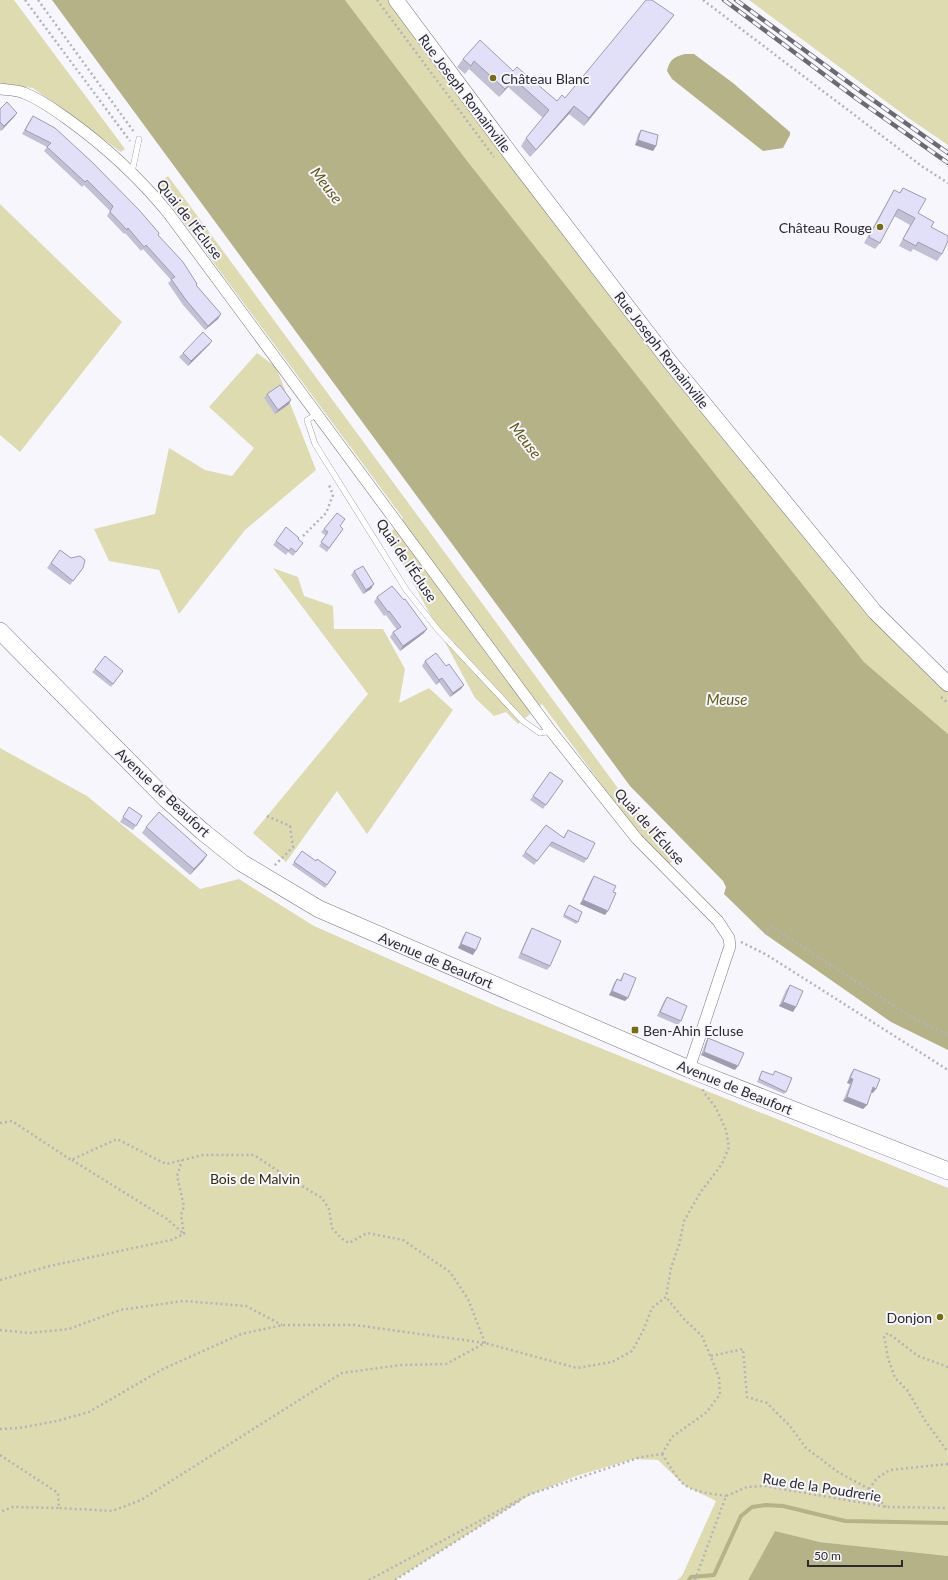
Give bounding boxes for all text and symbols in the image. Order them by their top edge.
street label: Rue Joseph Romainville [415,31,515,155]
place label: Château Blanc [501,70,590,87]
marker: Château Blanc [488,73,498,83]
water label: Meuse [307,163,347,207]
street label: Quai de l'Écluse [154,176,226,262]
place label: Château Rouge [779,219,872,236]
marker: Château Rouge [875,222,885,232]
street label: Rue Joseph Romainville [611,288,713,412]
water label: Meuse [506,418,546,462]
street label: Quai de l'Écluse [373,515,441,605]
water label: Meuse [706,690,748,708]
street label: Avenue de Beaufort [112,744,214,840]
street label: Quai de l'Écluse [611,784,689,868]
street label: Avenue de Beaufort [376,928,496,992]
place label: Ben-Ahin Ecluse [643,1022,743,1039]
marker: Ben-Ahin Ecluse [630,1025,640,1035]
street label: Avenue de Beaufort [675,1056,795,1118]
park label: Bois de Malvin [210,1170,300,1187]
place label: Donjon [887,1309,932,1326]
marker: Donjon [935,1312,945,1322]
street label: Rue de la Poudrerie [762,1469,882,1505]
scale bar [808,1542,902,1568]
text: 50 m [814,1548,841,1563]

